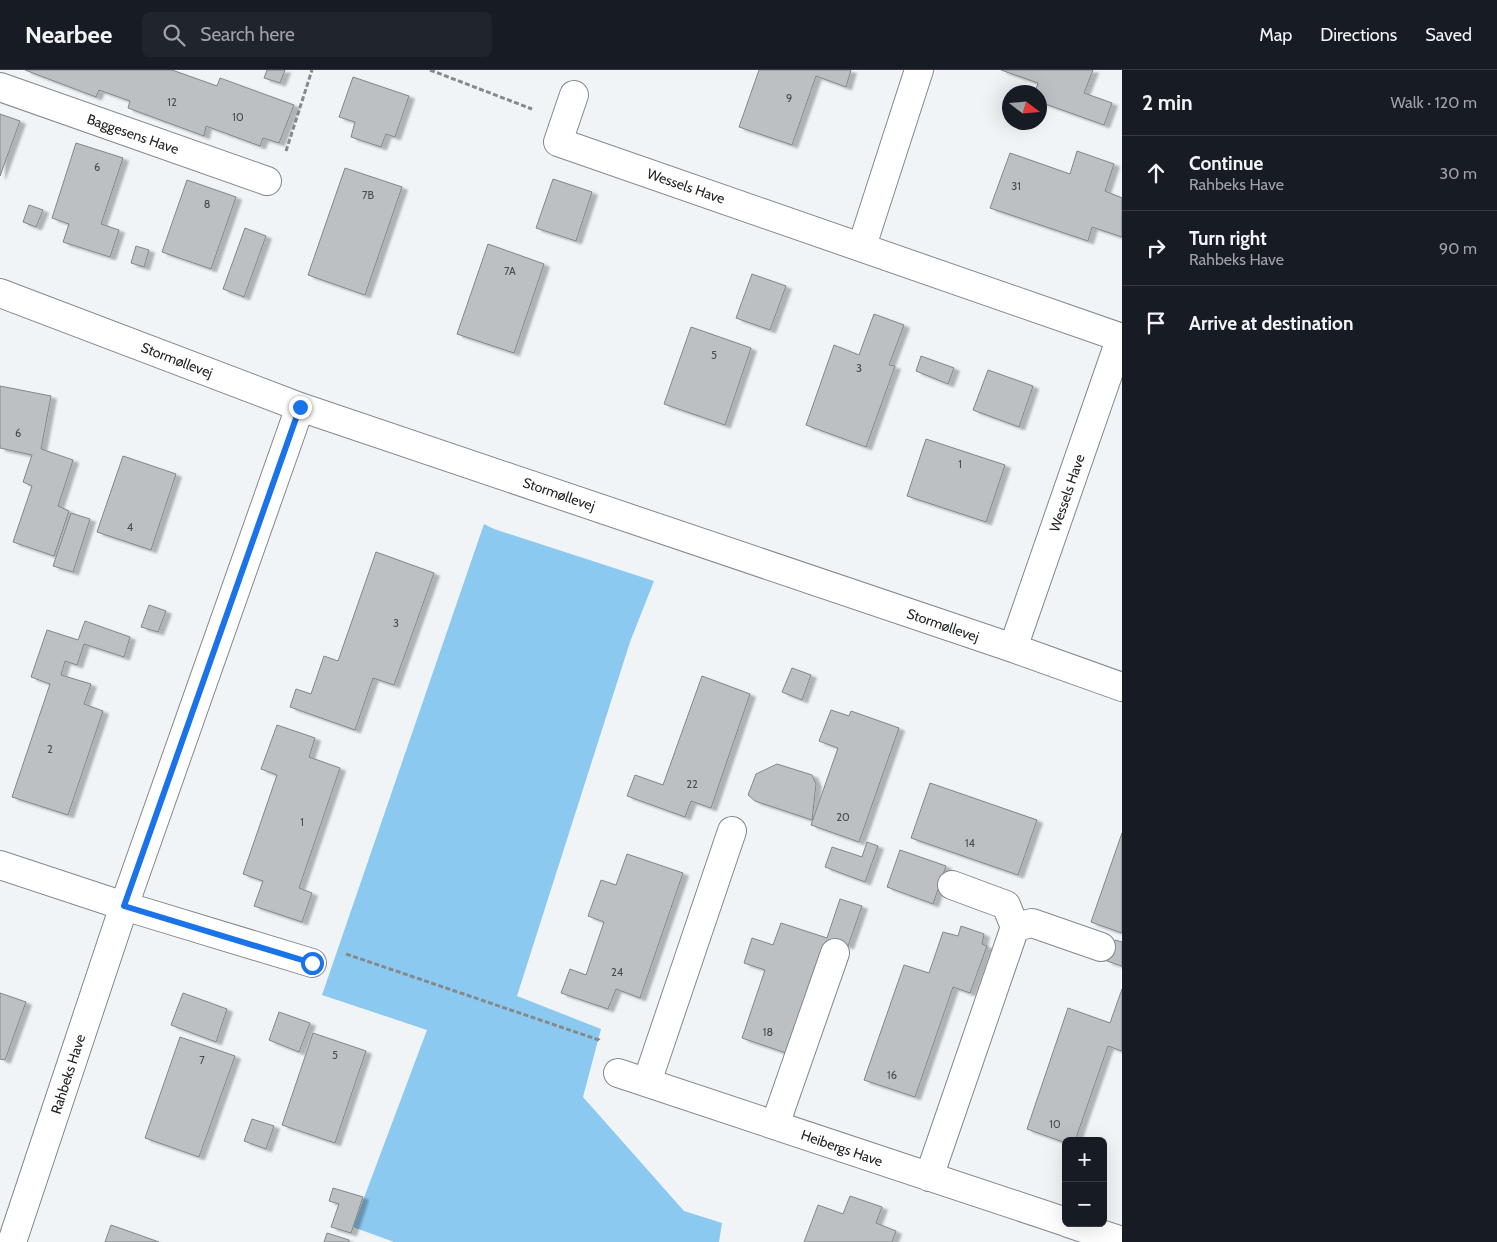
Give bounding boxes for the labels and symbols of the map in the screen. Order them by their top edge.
north arrow [1002,85,1047,130]
house number: 9 [786,91,792,105]
house number: 12 [167,95,177,109]
street label: Baggesens Have [85,110,181,158]
house number: 10 [232,110,244,124]
house number: 6 [94,160,100,174]
street label: Wessels Have [645,164,727,208]
house number: 31 [1011,179,1021,193]
house number: 7B [362,188,374,202]
house number: 8 [204,197,210,211]
house number: 7A [504,264,516,278]
street label: Stormøllevej [139,338,215,382]
house number: 5 [711,348,717,362]
house number: 3 [856,361,862,375]
route end [289,396,312,419]
house number: 6 [15,426,21,440]
street label: Wessels Have [1045,452,1089,534]
house number: 1 [958,457,962,471]
street label: Stormøllevej [520,473,598,515]
house number: 4 [127,520,134,534]
street label: Stormøllevej [904,604,982,646]
house number: 3 [393,616,399,630]
house number: 2 [47,742,53,756]
house number: 22 [686,777,698,791]
house number: 20 [836,810,850,824]
house number: 1 [300,815,304,829]
house number: 14 [965,836,976,850]
route start [301,952,324,975]
house number: 24 [611,965,624,979]
house number: 18 [763,1025,773,1039]
street label: Rahbeks Have [47,1032,89,1116]
house number: 5 [332,1048,338,1062]
house number: 7 [199,1053,205,1067]
house number: 16 [887,1068,897,1082]
house number: 10 [1049,1117,1061,1131]
street label: Heibergs Have [799,1126,885,1170]

